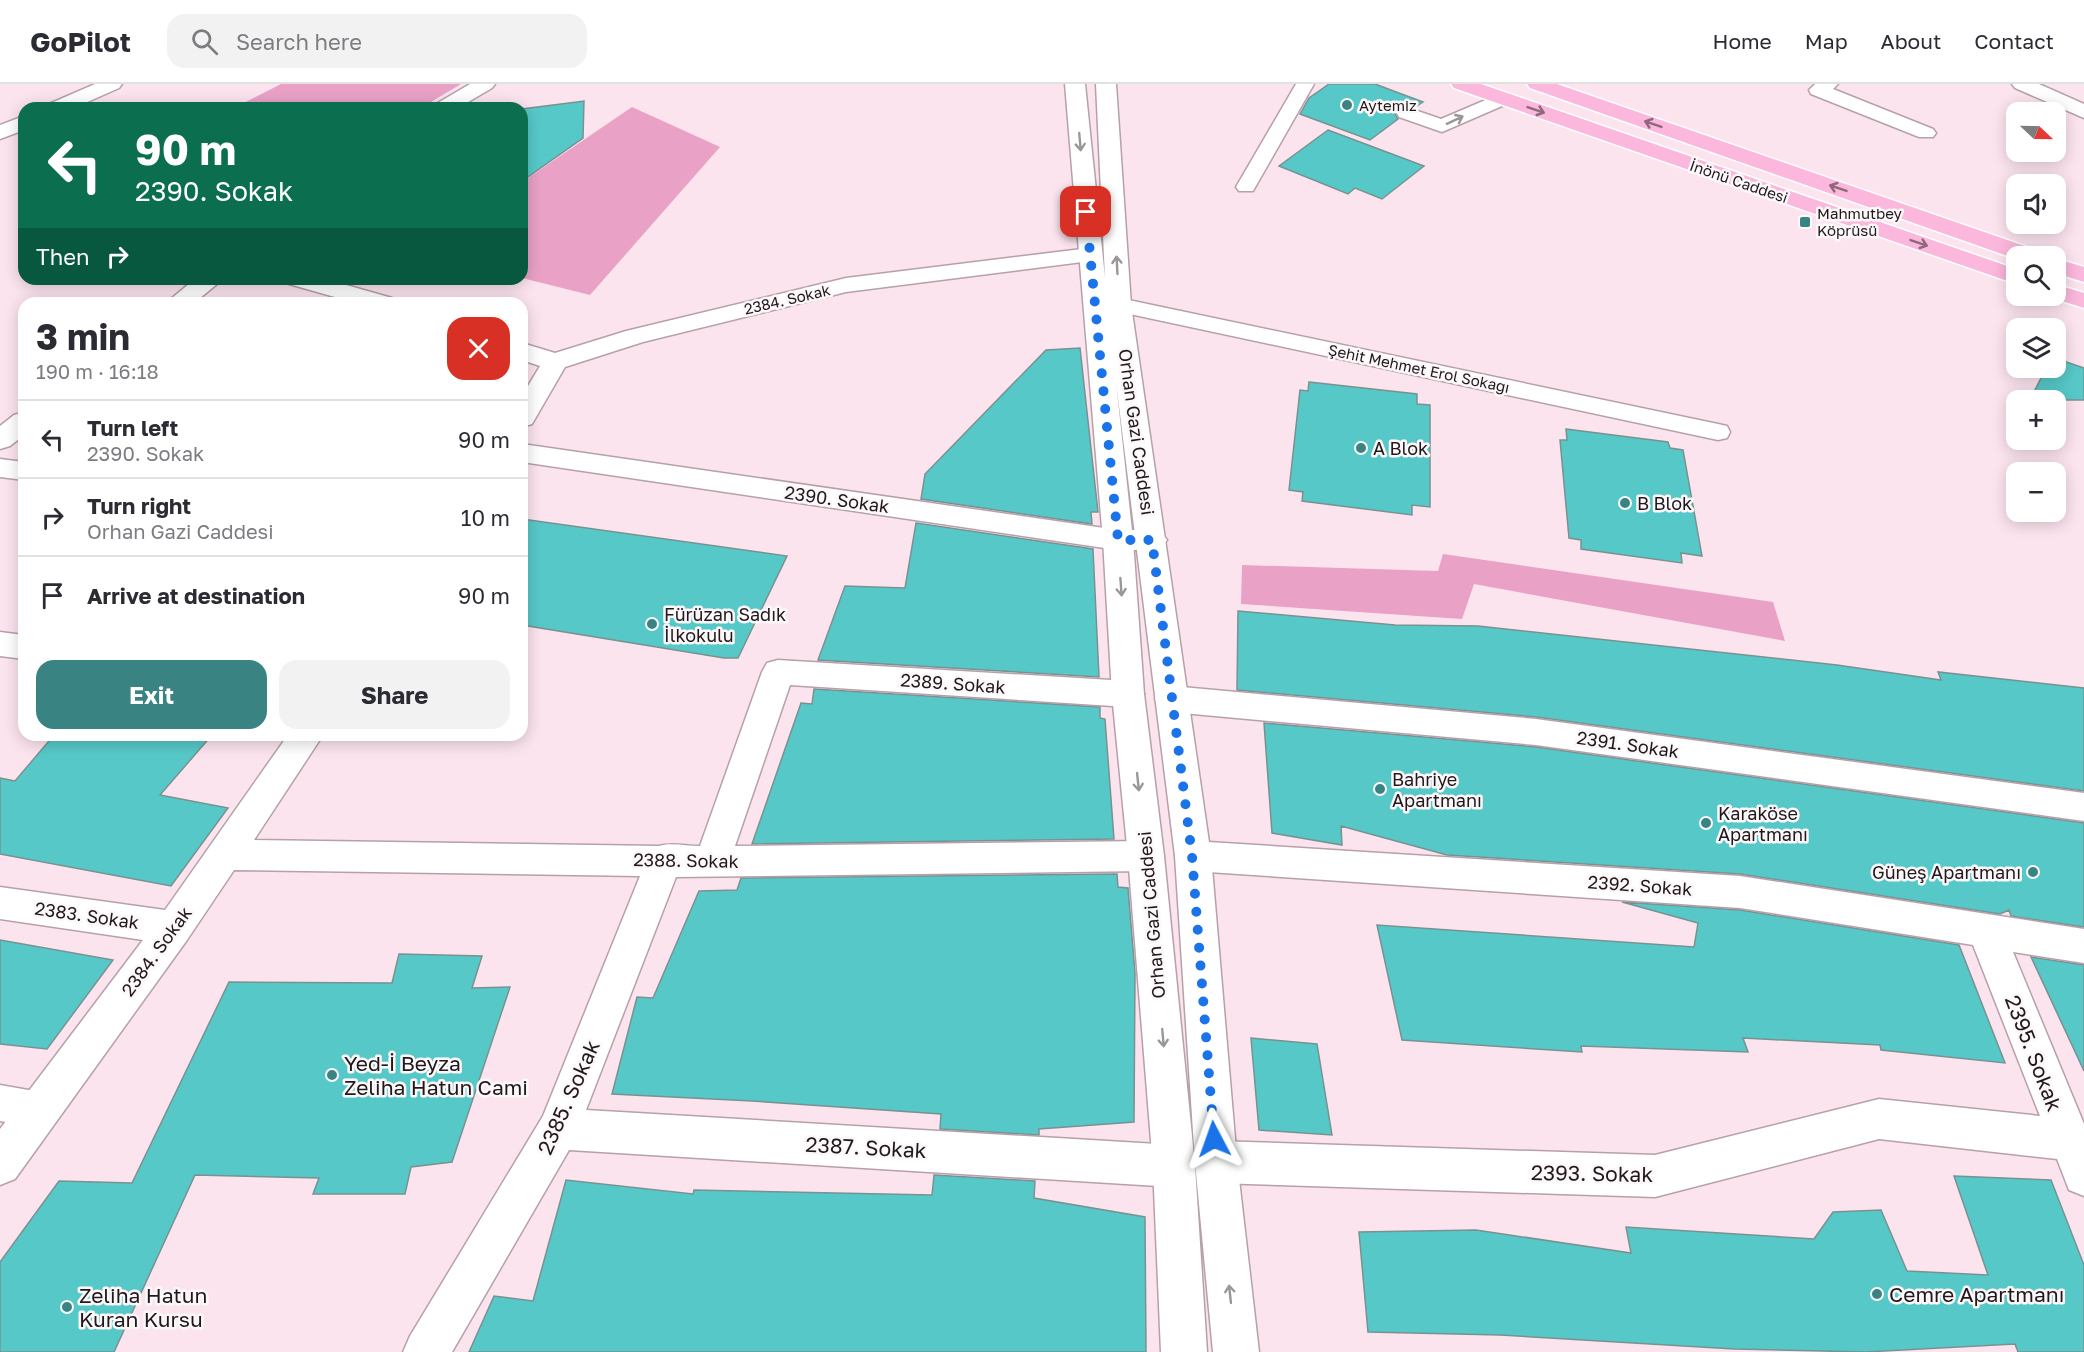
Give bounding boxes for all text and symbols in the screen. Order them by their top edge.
search box [167,14,587,68]
text: GoPilot [30,25,131,58]
icon: search [188,25,221,58]
text: Search here [236,28,362,55]
text: Home [1712,28,1772,54]
text: Map [1805,28,1848,54]
text: About [1881,28,1941,54]
text: Contact [1974,28,2054,54]
place label: Aytemiz [1359,96,1417,114]
marker: Aytemiz [1340,98,1354,112]
north arrow [2006,102,2066,162]
map controls [2006,102,2066,522]
one-way arrow [1526,106,1545,117]
one-way arrow [1446,114,1464,126]
one-way arrow [1645,118,1663,129]
text: 90 m [135,124,236,174]
icon: left [36,126,114,204]
one-way arrow [1075,132,1086,152]
street label: İnönü Caddesi [1687,156,1791,206]
button: sound [2006,174,2066,234]
text: 2390. Sokak [135,175,293,207]
one-way arrow [1829,182,1848,193]
pin [1060,186,1111,237]
icon: arrive [1069,195,1102,228]
place label: Mahmutbey Köprüsü [1817,204,1903,239]
marker: Mahmutbey Köprüsü [1798,215,1812,229]
one-way arrow [1909,239,1928,250]
icon: right [101,240,134,273]
text: Then [36,243,89,270]
button: search [2006,246,2066,306]
one-way arrow [1111,256,1122,276]
street label: 2384. Sokak [742,280,832,318]
text: 3 min [36,315,130,358]
button: close [447,317,510,380]
button: layers [2006,318,2066,378]
street label: Şehit Mehmet Erol Sokağı [1327,340,1511,396]
street label: Orhan Gazi Caddesi [1114,347,1160,517]
text: 190 m · 16:18 [36,359,159,383]
button: + [2006,390,2066,450]
text: Turn left [87,414,178,441]
icon: left [36,423,69,456]
text: 90 m [458,426,510,453]
place label: A Blok [1373,437,1428,459]
text: 2390. Sokak [87,441,204,465]
marker: A Blok [1354,441,1368,455]
button: − [2006,462,2066,522]
street label: 2390. Sokak [783,481,891,517]
text: Turn right [87,492,191,519]
place label: B Blok [1637,492,1692,514]
marker: B Blok [1618,496,1632,510]
icon: right [36,501,69,534]
text: 10 m [461,504,510,531]
text: Orhan Gazi Caddesi [87,519,274,543]
one-way arrow [1116,577,1127,597]
icon: arrive [36,579,69,612]
text: Arrive at destination [87,582,305,609]
text: 90 m [458,582,510,609]
place label: Fürüzan Sadık İlkokulu [664,603,786,646]
marker: Fürüzan Sadık İlkokulu [645,617,659,631]
button: Exit [36,660,267,729]
button: Share [279,660,510,729]
street label: 2389. Sokak [900,668,1006,698]
street label: 2391. Sokak [1575,726,1681,762]
place label: Bahriye Apartmanı [1392,768,1482,811]
one-way arrow [1133,771,1144,791]
marker: Bahriye Apartmanı [1373,782,1387,796]
place label: Karaköse Apartmanı [1718,802,1808,845]
marker: Karaköse Apartmanı [1699,816,1713,830]
street label: Orhan Gazi Caddesi [1133,830,1169,1000]
street label: 2388. Sokak [633,848,739,872]
place label: Güneş Apartmanı [1872,861,2021,883]
marker: Güneş Apartmanı [2026,865,2040,879]
street label: 2392. Sokak [1587,870,1693,900]
street label: 2383. Sokak [33,897,141,933]
street label: 2384. Sokak [116,902,196,1000]
street label: 2395. Sokak [2000,991,2068,1115]
one-way arrow [1158,1028,1169,1048]
street label: 2385. Sokak [531,1036,605,1158]
place label: Yed-İ Beyza Zeliha Hatun Cami [344,1050,528,1100]
marker: Yed-İ Beyza Zeliha Hatun Cami [325,1068,339,1082]
position arrow [1182,1107,1246,1171]
street label: 2387. Sokak [805,1131,927,1163]
street label: 2393. Sokak [1531,1159,1654,1187]
place label: Cemre Apartmanı [1889,1281,2064,1307]
place label: Zeliha Hatun Kuran Kursu [79,1282,207,1332]
one-way arrow [1224,1284,1235,1304]
marker: Cemre Apartmanı [1870,1287,1884,1301]
marker: Zeliha Hatun Kuran Kursu [60,1300,74,1314]

